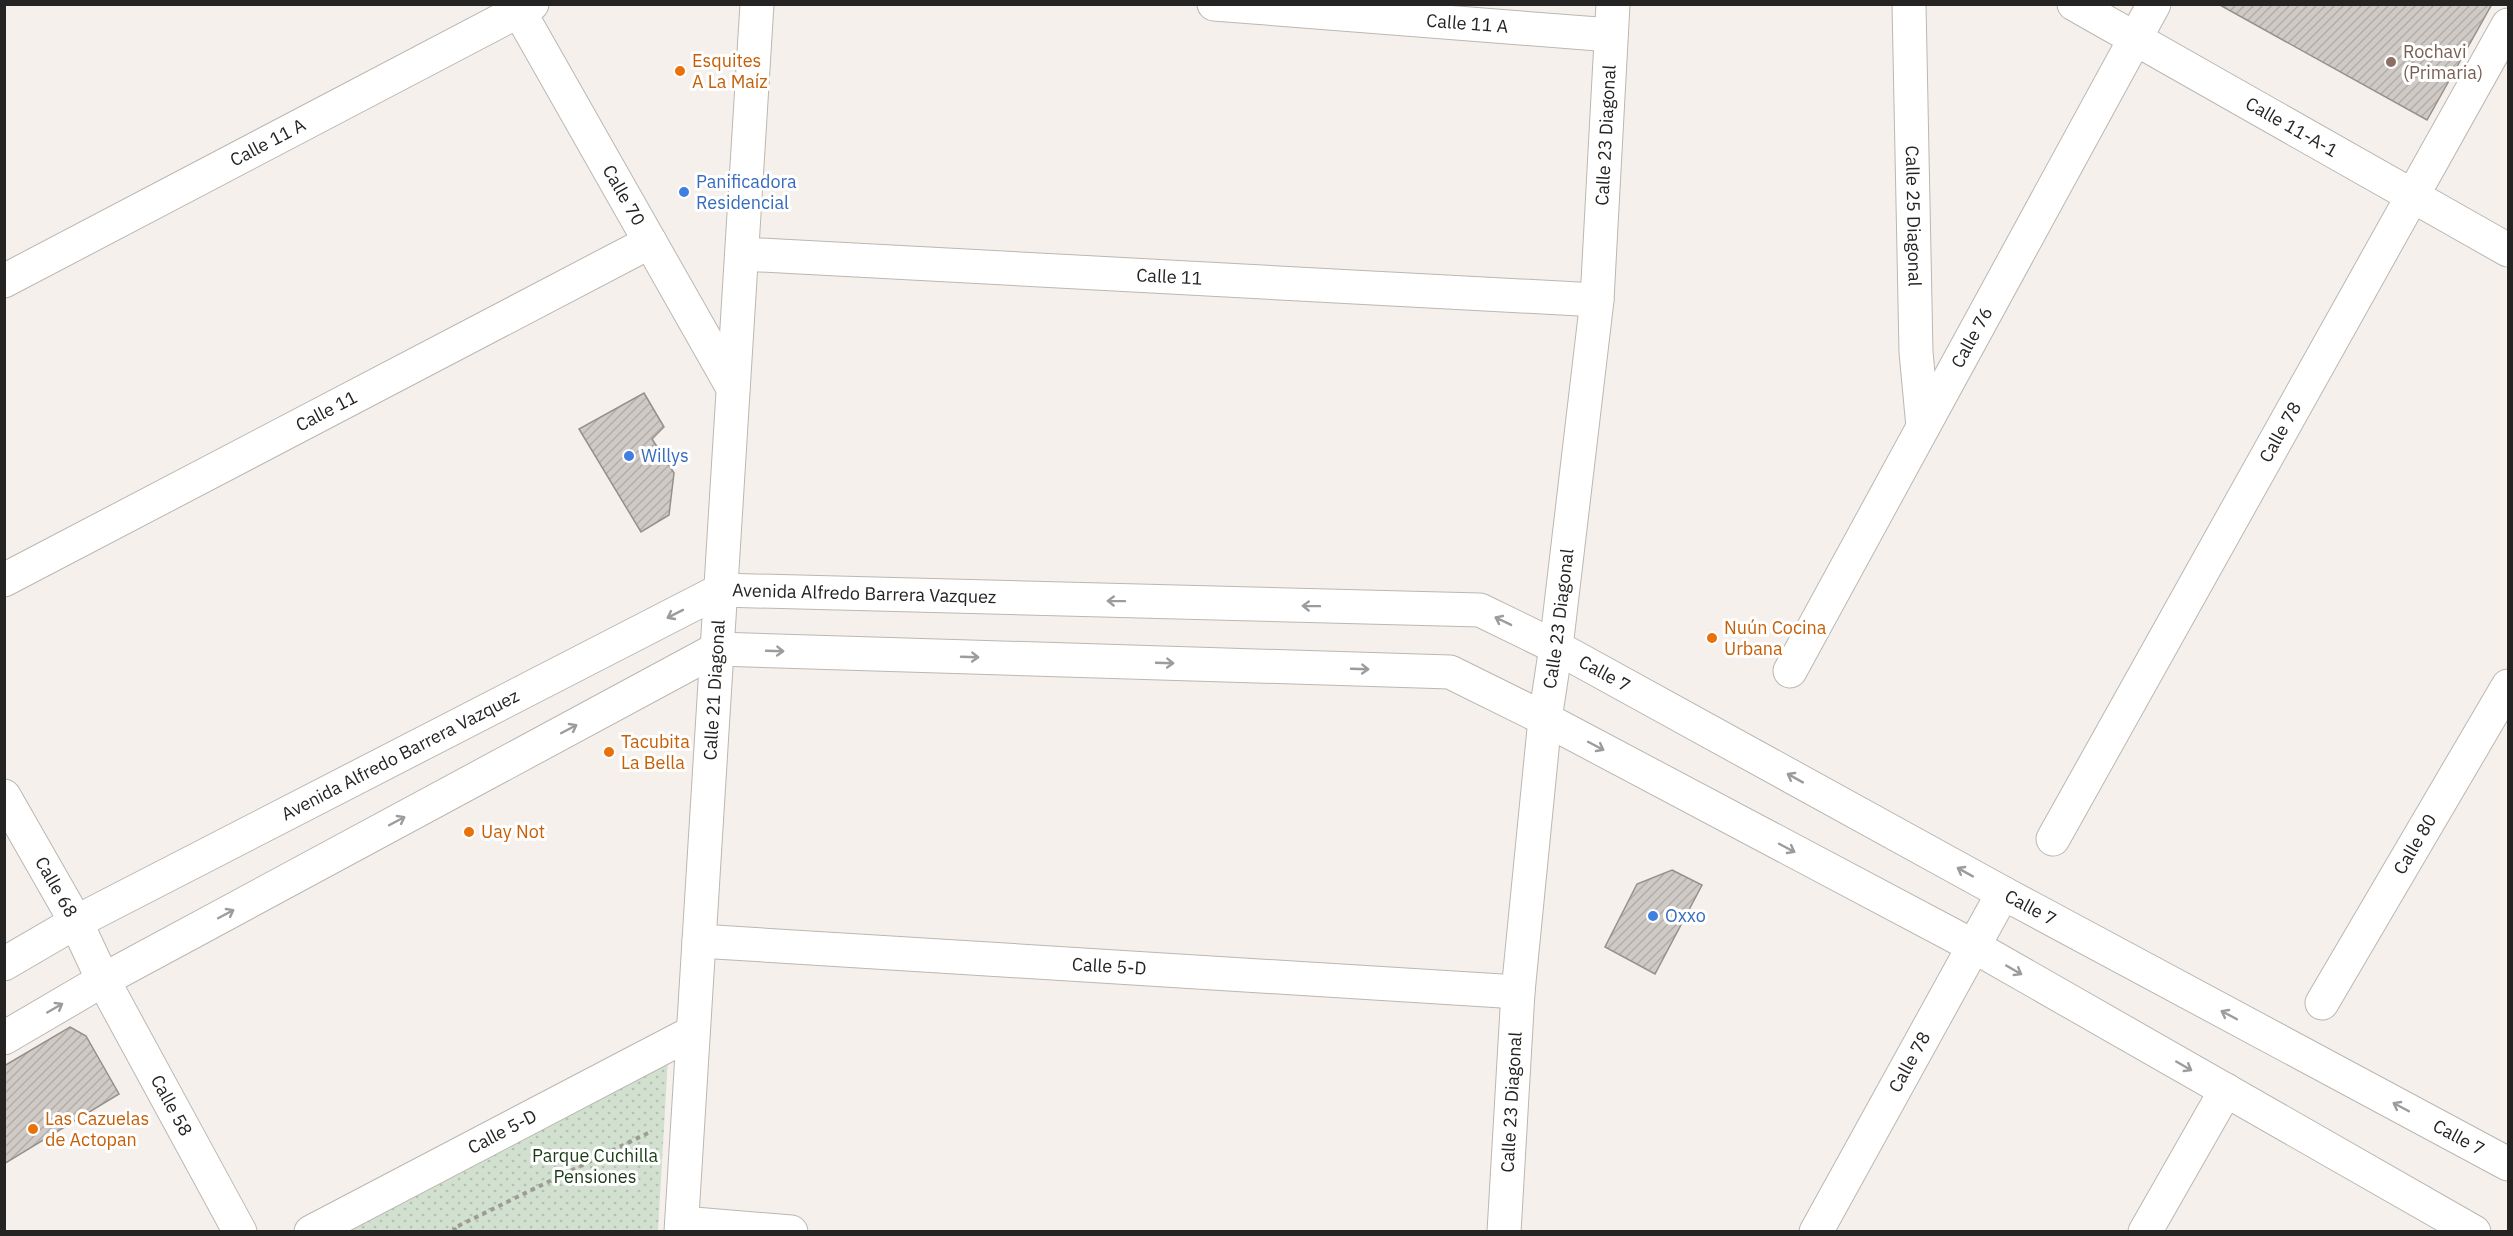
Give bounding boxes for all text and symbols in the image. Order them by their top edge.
street label: Calle 11 A [1425,9,1510,38]
place label: Rochavi (Primaria) [2403,40,2483,84]
place label: Esquites A La Maíz [692,49,768,93]
marker: Rochavi (Primaria) [2384,55,2398,69]
marker: Esquites A La Maíz [673,64,687,78]
street label: Calle 23 Diagonal [1590,64,1621,206]
street label: Calle 11-A-1 [2242,92,2342,162]
street label: Calle 11 A [226,113,310,171]
street label: Calle 25 Diagonal [1901,145,1927,287]
street label: Calle 70 [598,161,650,230]
place label: Panificadora Residencial [696,170,797,214]
marker: Panificadora Residencial [677,185,691,199]
street label: Calle 11 [1136,263,1203,290]
street label: Calle 76 [1946,303,1998,372]
street label: Calle 11 [292,385,361,436]
street label: Calle 78 [2254,397,2306,467]
place label: Willys [641,444,689,467]
marker: Willys [622,449,636,463]
street label: Calle 23 Diagonal [1538,547,1579,690]
street label: Avenida Alfredo Barrera Vazquez [732,578,997,608]
one-way arrow [1106,595,1126,606]
one-way arrow [1301,600,1321,611]
one-way arrow [666,609,684,620]
one-way arrow [1494,615,1512,627]
place label: Nuún Cocina Urbana [1724,616,1827,660]
street label: Calle 21 Diagonal [698,619,730,761]
marker: Nuún Cocina Urbana [1705,631,1719,645]
one-way arrow [765,645,785,656]
street label: Calle 7 [1575,650,1635,697]
one-way arrow [960,651,980,662]
one-way arrow [1155,657,1175,668]
one-way arrow [1350,663,1370,674]
street label: Avenida Alfredo Barrera Vazquez [277,684,523,825]
one-way arrow [560,723,577,735]
place label: Tacubita La Bella [621,730,690,774]
one-way arrow [1587,741,1605,753]
marker: Tacubita La Bella [602,745,616,759]
one-way arrow [1786,772,1804,783]
street label: Calle 80 [2388,810,2441,878]
one-way arrow [388,815,406,826]
place label: Uay Not [481,820,545,843]
marker: Uay Not [462,825,476,839]
one-way arrow [1778,842,1795,854]
street label: Calle 68 [30,852,83,921]
one-way arrow [1957,866,1974,878]
street label: Calle 7 [2001,884,2061,931]
place label: Oxxo [1665,904,1706,927]
one-way arrow [217,908,234,920]
marker: Oxxo [1646,909,1660,923]
street label: Calle 5-D [1071,952,1147,980]
one-way arrow [2005,965,2023,976]
one-way arrow [46,1002,63,1014]
one-way arrow [2221,1009,2239,1020]
street label: Calle 78 [1883,1027,1935,1096]
street label: Calle 23 Diagonal [1495,1031,1527,1173]
one-way arrow [2175,1060,2192,1072]
street label: Calle 58 [146,1071,198,1140]
one-way arrow [2393,1101,2411,1112]
street label: Calle 5-D [464,1104,541,1159]
place label: Las Cazuelas de Actopan [45,1107,149,1151]
street label: Calle 7 [2429,1114,2489,1160]
marker: Las Cazuelas de Actopan [26,1122,40,1136]
park label: Parque Cuchilla Pensiones [532,1144,658,1188]

